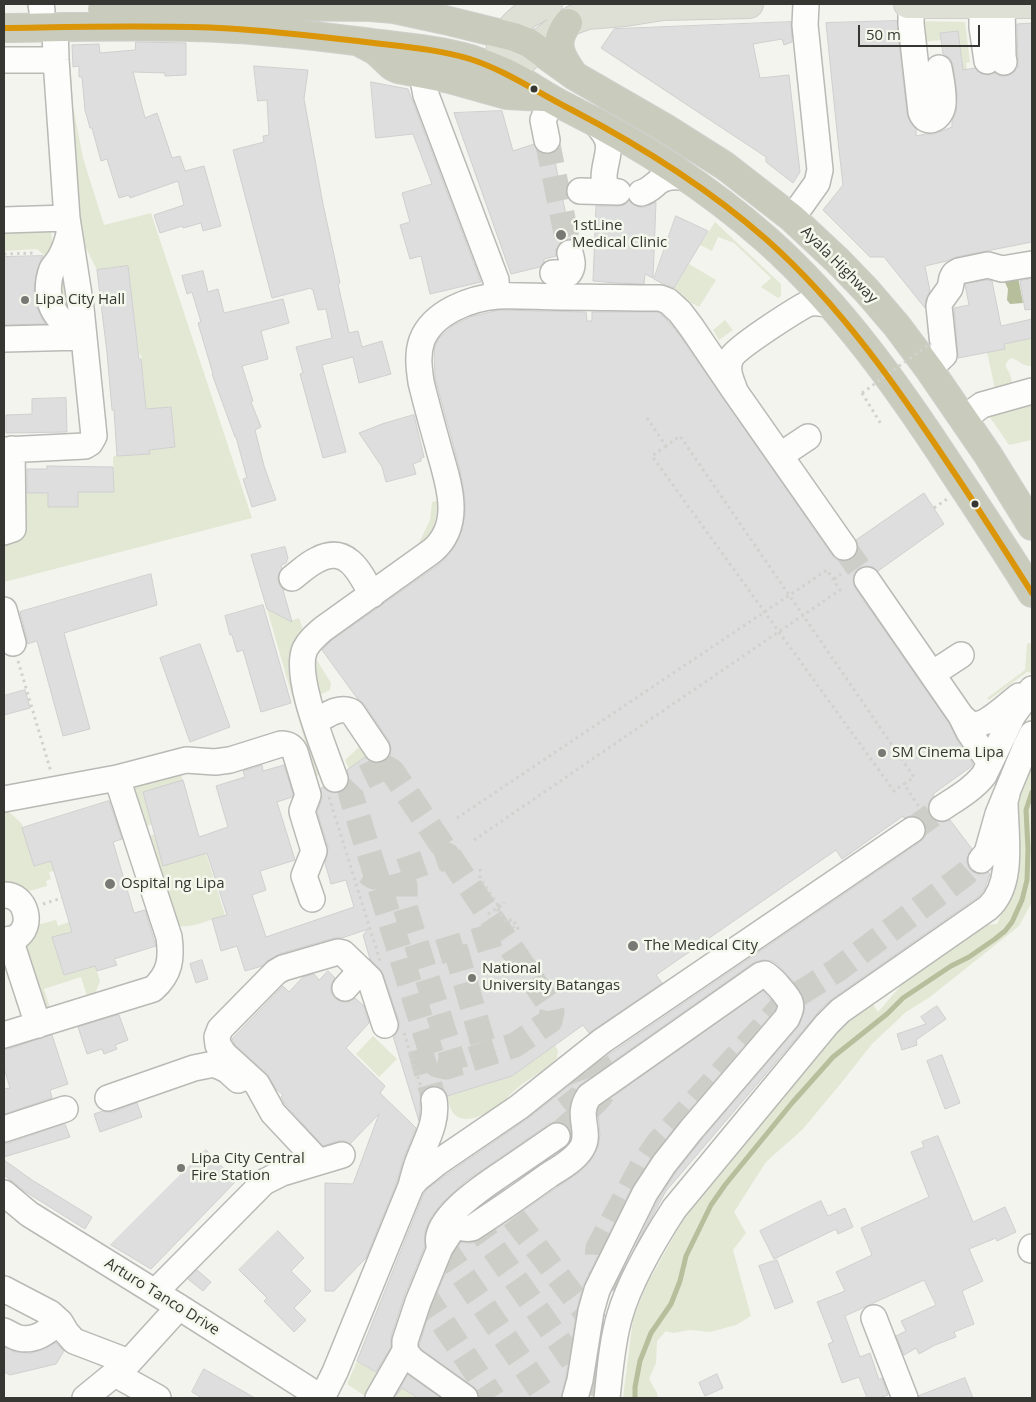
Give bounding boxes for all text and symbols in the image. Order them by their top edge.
scale bar [861,15,984,47]
text: 50 m [866,24,901,44]
unlabelled marker [529,84,539,94]
place label: 1stLine Medical Clinic [572,217,667,252]
street label: Ayala Highway [797,223,881,307]
marker: 1stLine Medical Clinic [554,228,568,242]
place label: Lipa City Hall [35,291,125,309]
marker: Lipa City Hall [19,294,31,306]
unlabelled marker [970,499,980,509]
place label: SM Cinema Lipa [892,744,1004,762]
marker: SM Cinema Lipa [876,747,888,759]
place label: Ospital ng Lipa [121,875,225,893]
marker: Ospital ng Lipa [103,877,117,891]
place label: The Medical City [644,937,758,955]
marker: The Medical City [626,939,640,953]
place label: National University Batangas [482,960,620,995]
marker: National University Batangas [466,972,478,984]
place label: Lipa City Central Fire Station [191,1150,305,1185]
marker: Lipa City Central Fire Station [175,1162,187,1174]
street label: Arturo Tanco Drive [101,1254,223,1340]

